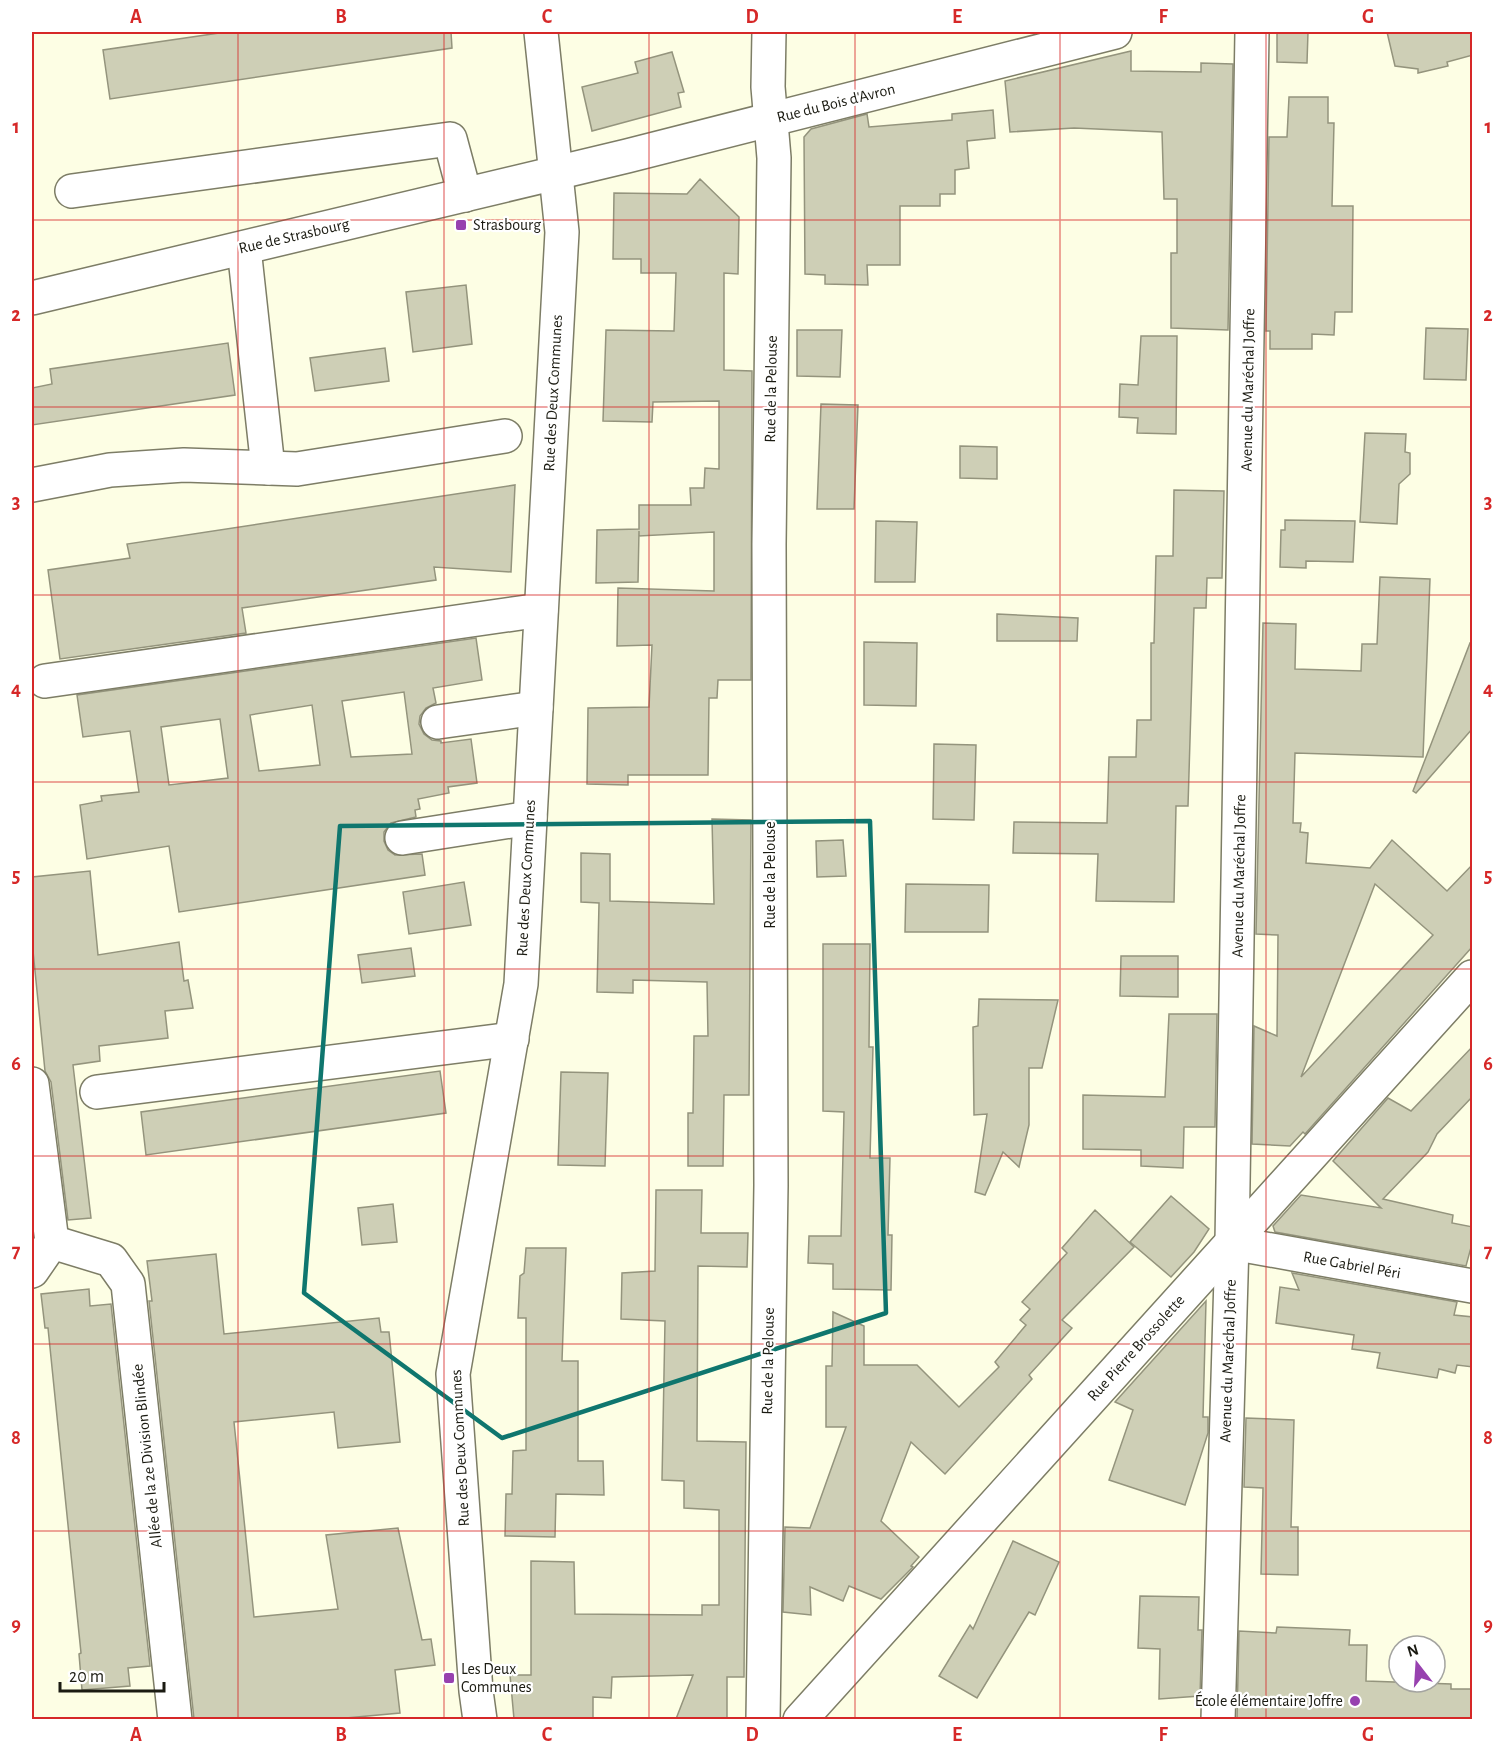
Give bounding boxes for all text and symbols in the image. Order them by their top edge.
text: A [130,7,142,27]
text: B [335,7,347,27]
text: C [542,7,553,27]
text: D [745,7,759,27]
text: E [952,7,962,27]
text: F [1158,7,1168,27]
text: G [1362,7,1374,27]
street label: Rue du Bois d'Avron [775,81,897,125]
text: 1 [12,117,20,137]
text: 1 [1484,117,1492,137]
street label: Rue de Strasbourg [237,215,351,257]
place label: Strasbourg [473,217,541,233]
marker: Strasbourg [454,218,468,232]
text: 2 [11,305,21,325]
text: 2 [1483,305,1493,325]
street label: Avenue du Maréchal Joffre [1239,308,1257,472]
street label: Rue des Deux Communes [541,314,565,472]
street label: Rue de la Pelouse [762,335,780,443]
text: 3 [12,492,20,512]
text: 3 [1484,492,1492,512]
text: 4 [11,679,21,699]
text: 4 [1483,679,1493,699]
street label: Avenue du Maréchal Joffre [1230,794,1248,958]
street label: Rue des Deux Communes [514,799,538,957]
street label: Rue de la Pelouse [762,821,778,929]
text: 5 [12,866,20,886]
text: 5 [1484,866,1492,886]
text: 6 [11,1054,21,1074]
text: 6 [1483,1054,1493,1074]
text: 7 [12,1241,21,1261]
text: 7 [1484,1241,1493,1261]
street label: Rue Gabriel Péri [1302,1249,1402,1281]
street label: Avenue du Maréchal Joffre [1217,1279,1239,1443]
street label: Rue Pierre Brossolette [1084,1292,1188,1404]
street label: Rue de la Pelouse [759,1307,777,1415]
street label: Allée de la 2e Division Blindée [129,1363,165,1549]
street label: Rue des Deux Communes [448,1369,472,1527]
text: 8 [11,1428,21,1448]
text: 8 [1483,1428,1493,1448]
text: 9 [11,1615,21,1635]
text: 9 [1483,1615,1493,1635]
north arrow [1387,1634,1447,1694]
text: N [1405,1641,1421,1660]
scale bar [60,1655,164,1693]
place label: Les Deux Communes [461,1661,532,1695]
text: 20 m [69,1668,104,1686]
marker: Les Deux Communes [442,1671,456,1685]
place label: École élémentaire Joffre [1195,1691,1343,1709]
marker: École élémentaire Joffre [1348,1694,1362,1708]
text: A [130,1725,142,1745]
text: B [335,1725,347,1745]
text: C [542,1725,553,1745]
text: D [745,1725,759,1745]
text: E [952,1725,962,1745]
text: F [1158,1725,1168,1745]
text: G [1362,1725,1374,1745]

